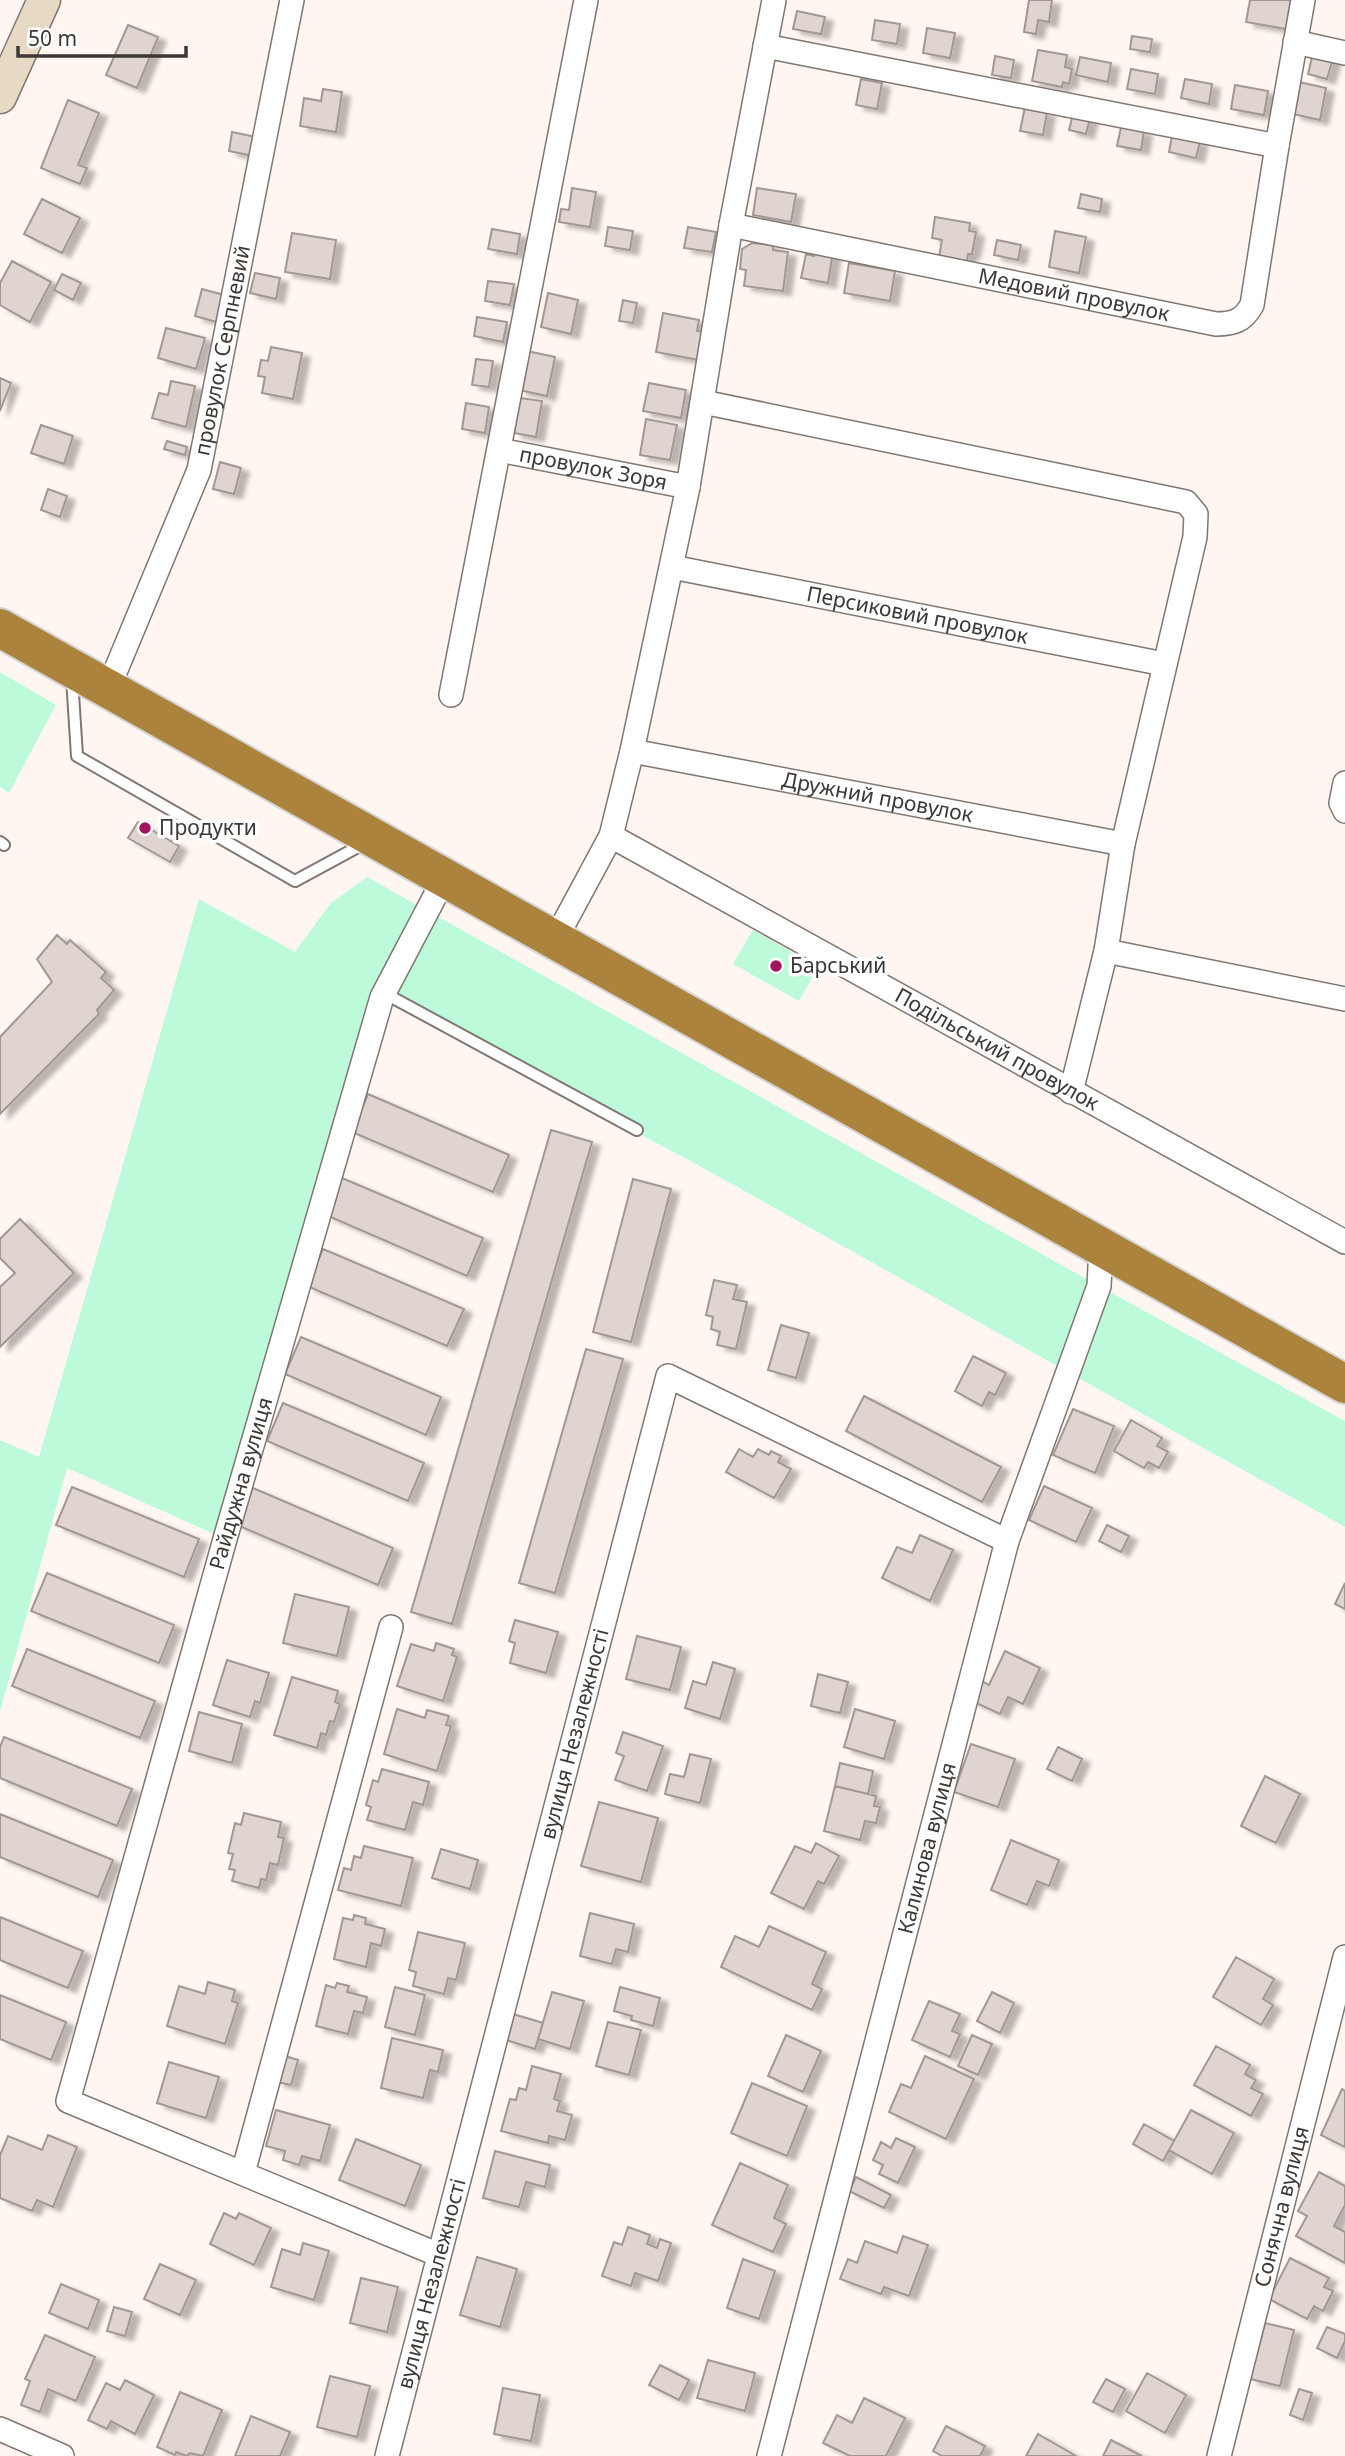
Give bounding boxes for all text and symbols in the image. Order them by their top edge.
scale bar [18,14,186,58]
text: 50 m [28,24,77,52]
street label: провулок Серпневий [187,243,256,458]
street label: Медовий провулок [976,261,1172,327]
street label: провулок Зоря [517,439,670,496]
street label: Персиковий провулок [804,579,1031,650]
street label: Дружний провулок [780,765,976,828]
place label: Продукти [159,813,257,841]
marker: Продукти [137,820,153,836]
place label: Барський [790,951,886,979]
marker: Барський [768,958,784,974]
street label: Подільський провулок [890,981,1105,1116]
street label: Райдужна вулиця [202,1394,278,1573]
street label: вулиця Незалежності [533,1625,615,1842]
street label: Калинова вулиця [890,1759,962,1937]
street label: Сонячна вулиця [1247,2123,1315,2290]
street label: вулиця Незалежності [390,2175,472,2392]

